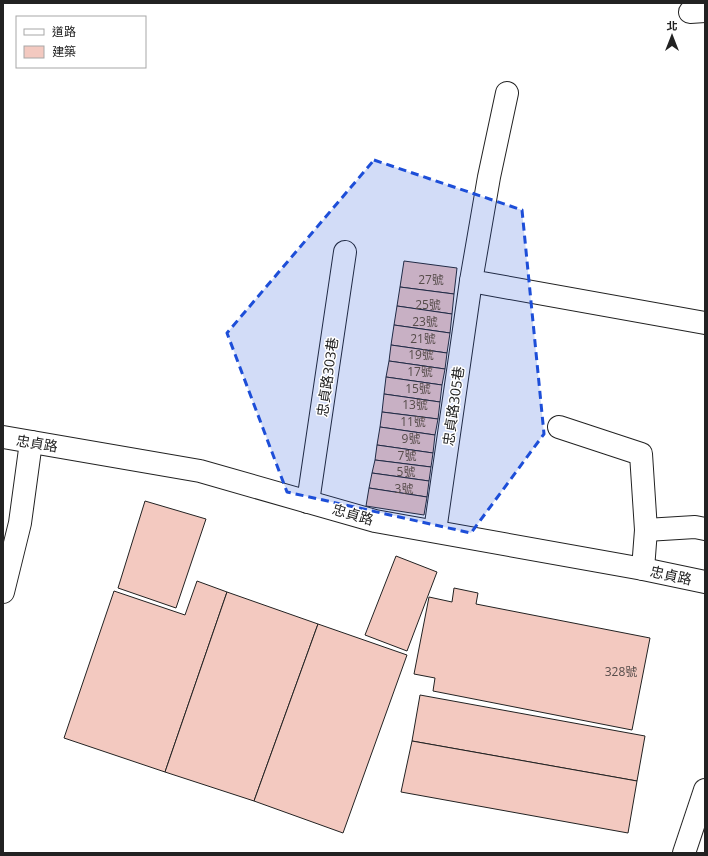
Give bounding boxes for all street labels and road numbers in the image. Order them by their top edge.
street label: 忠貞路303巷 [312,336,342,418]
street label: 忠貞路305巷 [438,365,468,447]
street label: 忠貞路 [15,430,59,456]
street label: 忠貞路 [330,499,376,529]
street label: 忠貞路 [648,561,694,589]

